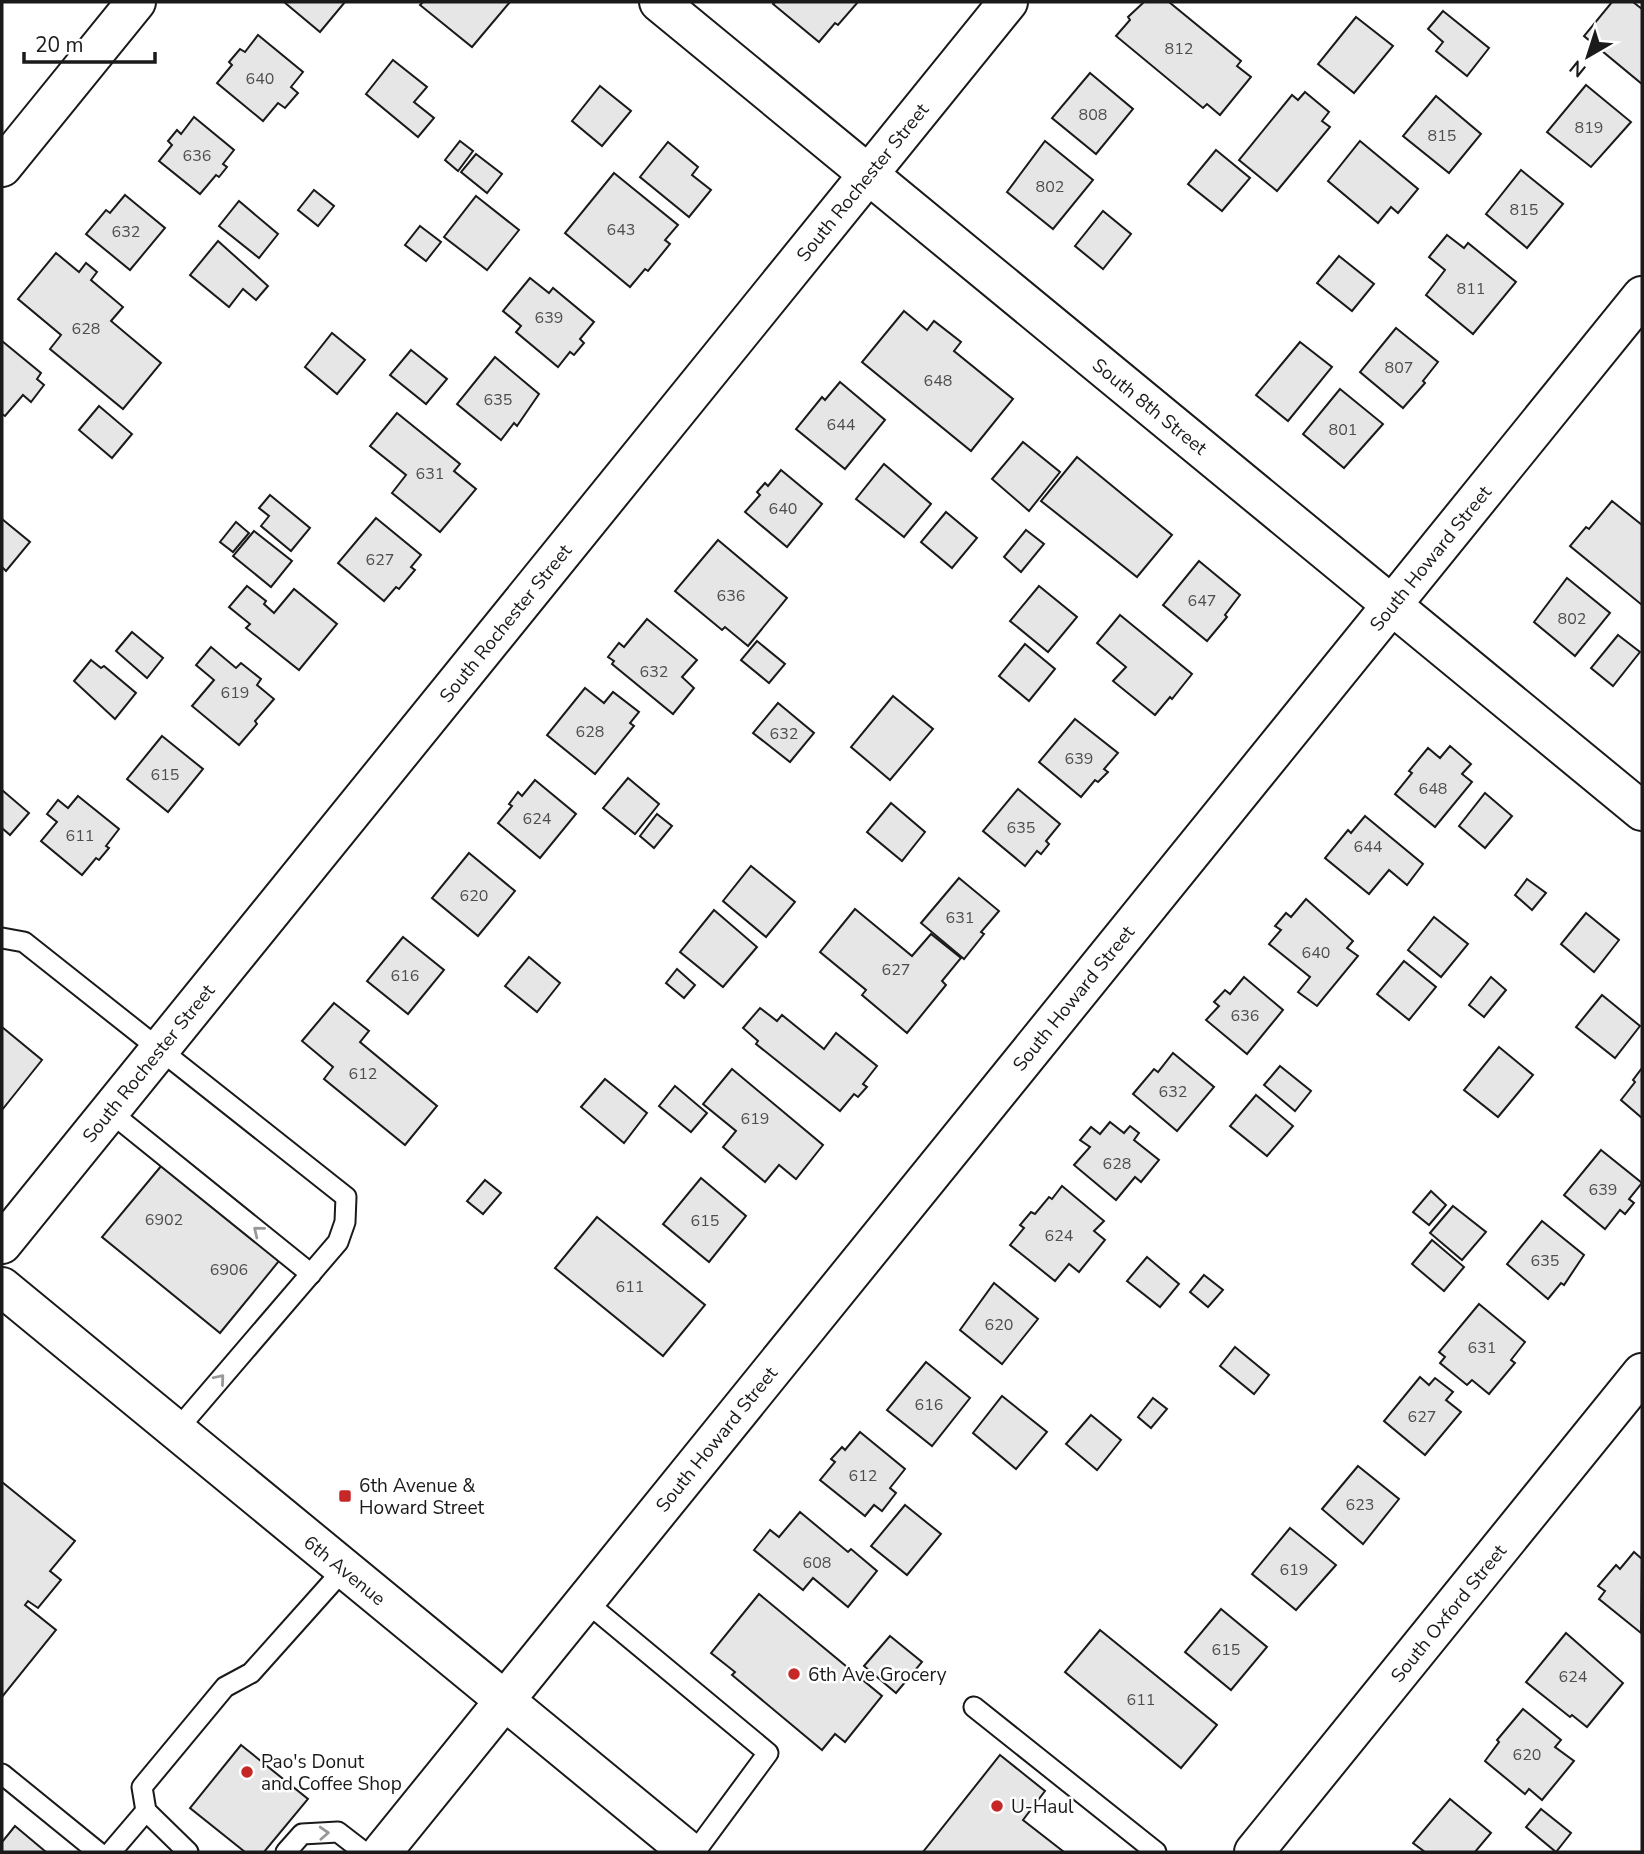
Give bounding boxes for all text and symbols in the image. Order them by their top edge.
scale bar [24,21,156,65]
north arrow [1553,21,1623,91]
text: 20 m [35,31,84,59]
house number: 812 [1165,38,1193,60]
text: N [1564,54,1592,83]
house number: 640 [246,68,274,90]
street label: South Rochester Street [791,98,935,267]
house number: 808 [1079,104,1107,126]
house number: 819 [1575,117,1603,139]
house number: 815 [1428,125,1456,147]
house number: 636 [183,145,211,167]
house number: 802 [1036,176,1064,198]
house number: 815 [1510,199,1538,221]
house number: 643 [607,219,635,241]
house number: 632 [112,221,140,243]
house number: 811 [1457,278,1485,300]
house number: 639 [535,307,563,329]
house number: 628 [72,318,100,340]
street label: South 8th Street [1086,352,1213,461]
house number: 807 [1385,357,1413,379]
house number: 648 [924,370,952,392]
house number: 635 [484,389,512,411]
house number: 644 [827,414,856,436]
house number: 801 [1329,419,1357,441]
house number: 631 [416,463,444,485]
street label: South Howard Street [1364,480,1498,637]
house number: 640 [769,498,797,520]
street label: South Rochester Street [434,539,578,708]
house number: 627 [366,549,394,571]
house number: 636 [717,585,745,607]
house number: 647 [1188,590,1216,612]
house number: 802 [1558,608,1586,630]
house number: 632 [640,661,668,683]
house number: 619 [221,682,249,704]
house number: 628 [576,721,604,743]
house number: 632 [770,723,798,745]
house number: 639 [1065,748,1093,770]
house number: 615 [151,764,179,786]
house number: 648 [1419,778,1447,800]
house number: 624 [523,808,552,830]
house number: 635 [1007,817,1035,839]
house number: 611 [66,825,94,847]
house number: 644 [1354,836,1383,858]
house number: 620 [460,885,488,907]
house number: 631 [946,907,974,929]
street label: South Howard Street [1007,920,1141,1077]
house number: 640 [1302,942,1330,964]
house number: 627 [882,959,910,981]
house number: 616 [391,965,419,987]
street label: South Rochester Street [77,979,221,1148]
house number: 636 [1231,1005,1259,1027]
house number: 612 [349,1063,377,1085]
house number: 632 [1159,1081,1187,1103]
house number: 619 [741,1108,769,1130]
house number: 628 [1103,1153,1131,1175]
house number: 639 [1589,1179,1617,1201]
house number: 6902 [145,1209,183,1231]
house number: 615 [691,1210,719,1232]
house number: 624 [1045,1225,1074,1247]
one-way arrow [253,1227,266,1239]
house number: 635 [1531,1250,1559,1272]
house number: 6906 [210,1259,248,1281]
house number: 611 [616,1276,644,1298]
house number: 620 [985,1314,1013,1336]
house number: 631 [1468,1337,1496,1359]
street label: South Howard Street [650,1361,784,1518]
one-way arrow [212,1374,224,1387]
house number: 616 [915,1394,943,1416]
house number: 627 [1408,1406,1436,1428]
house number: 612 [849,1465,877,1487]
place label: 6th Avenue & Howard Street [359,1473,485,1521]
marker: 6th Avenue & Howard Street [337,1488,353,1504]
house number: 623 [1346,1494,1374,1516]
street label: 6th Avenue [298,1530,391,1612]
street label: South Oxford Street [1385,1539,1513,1688]
house number: 608 [803,1552,831,1574]
house number: 619 [1280,1559,1308,1581]
house number: 615 [1212,1639,1240,1661]
place label: 6th Ave Grocery [808,1662,947,1688]
marker: 6th Ave Grocery [786,1666,802,1682]
house number: 624 [1559,1666,1588,1688]
house number: 611 [1127,1689,1155,1711]
house number: 620 [1513,1744,1541,1766]
place label: Pao's Donut and Coffee Shop [261,1749,402,1797]
marker: Pao's Donut and Coffee Shop [239,1764,255,1780]
place label: U-Haul [1011,1794,1074,1820]
marker: U-Haul [989,1798,1005,1814]
one-way arrow [319,1825,330,1840]

